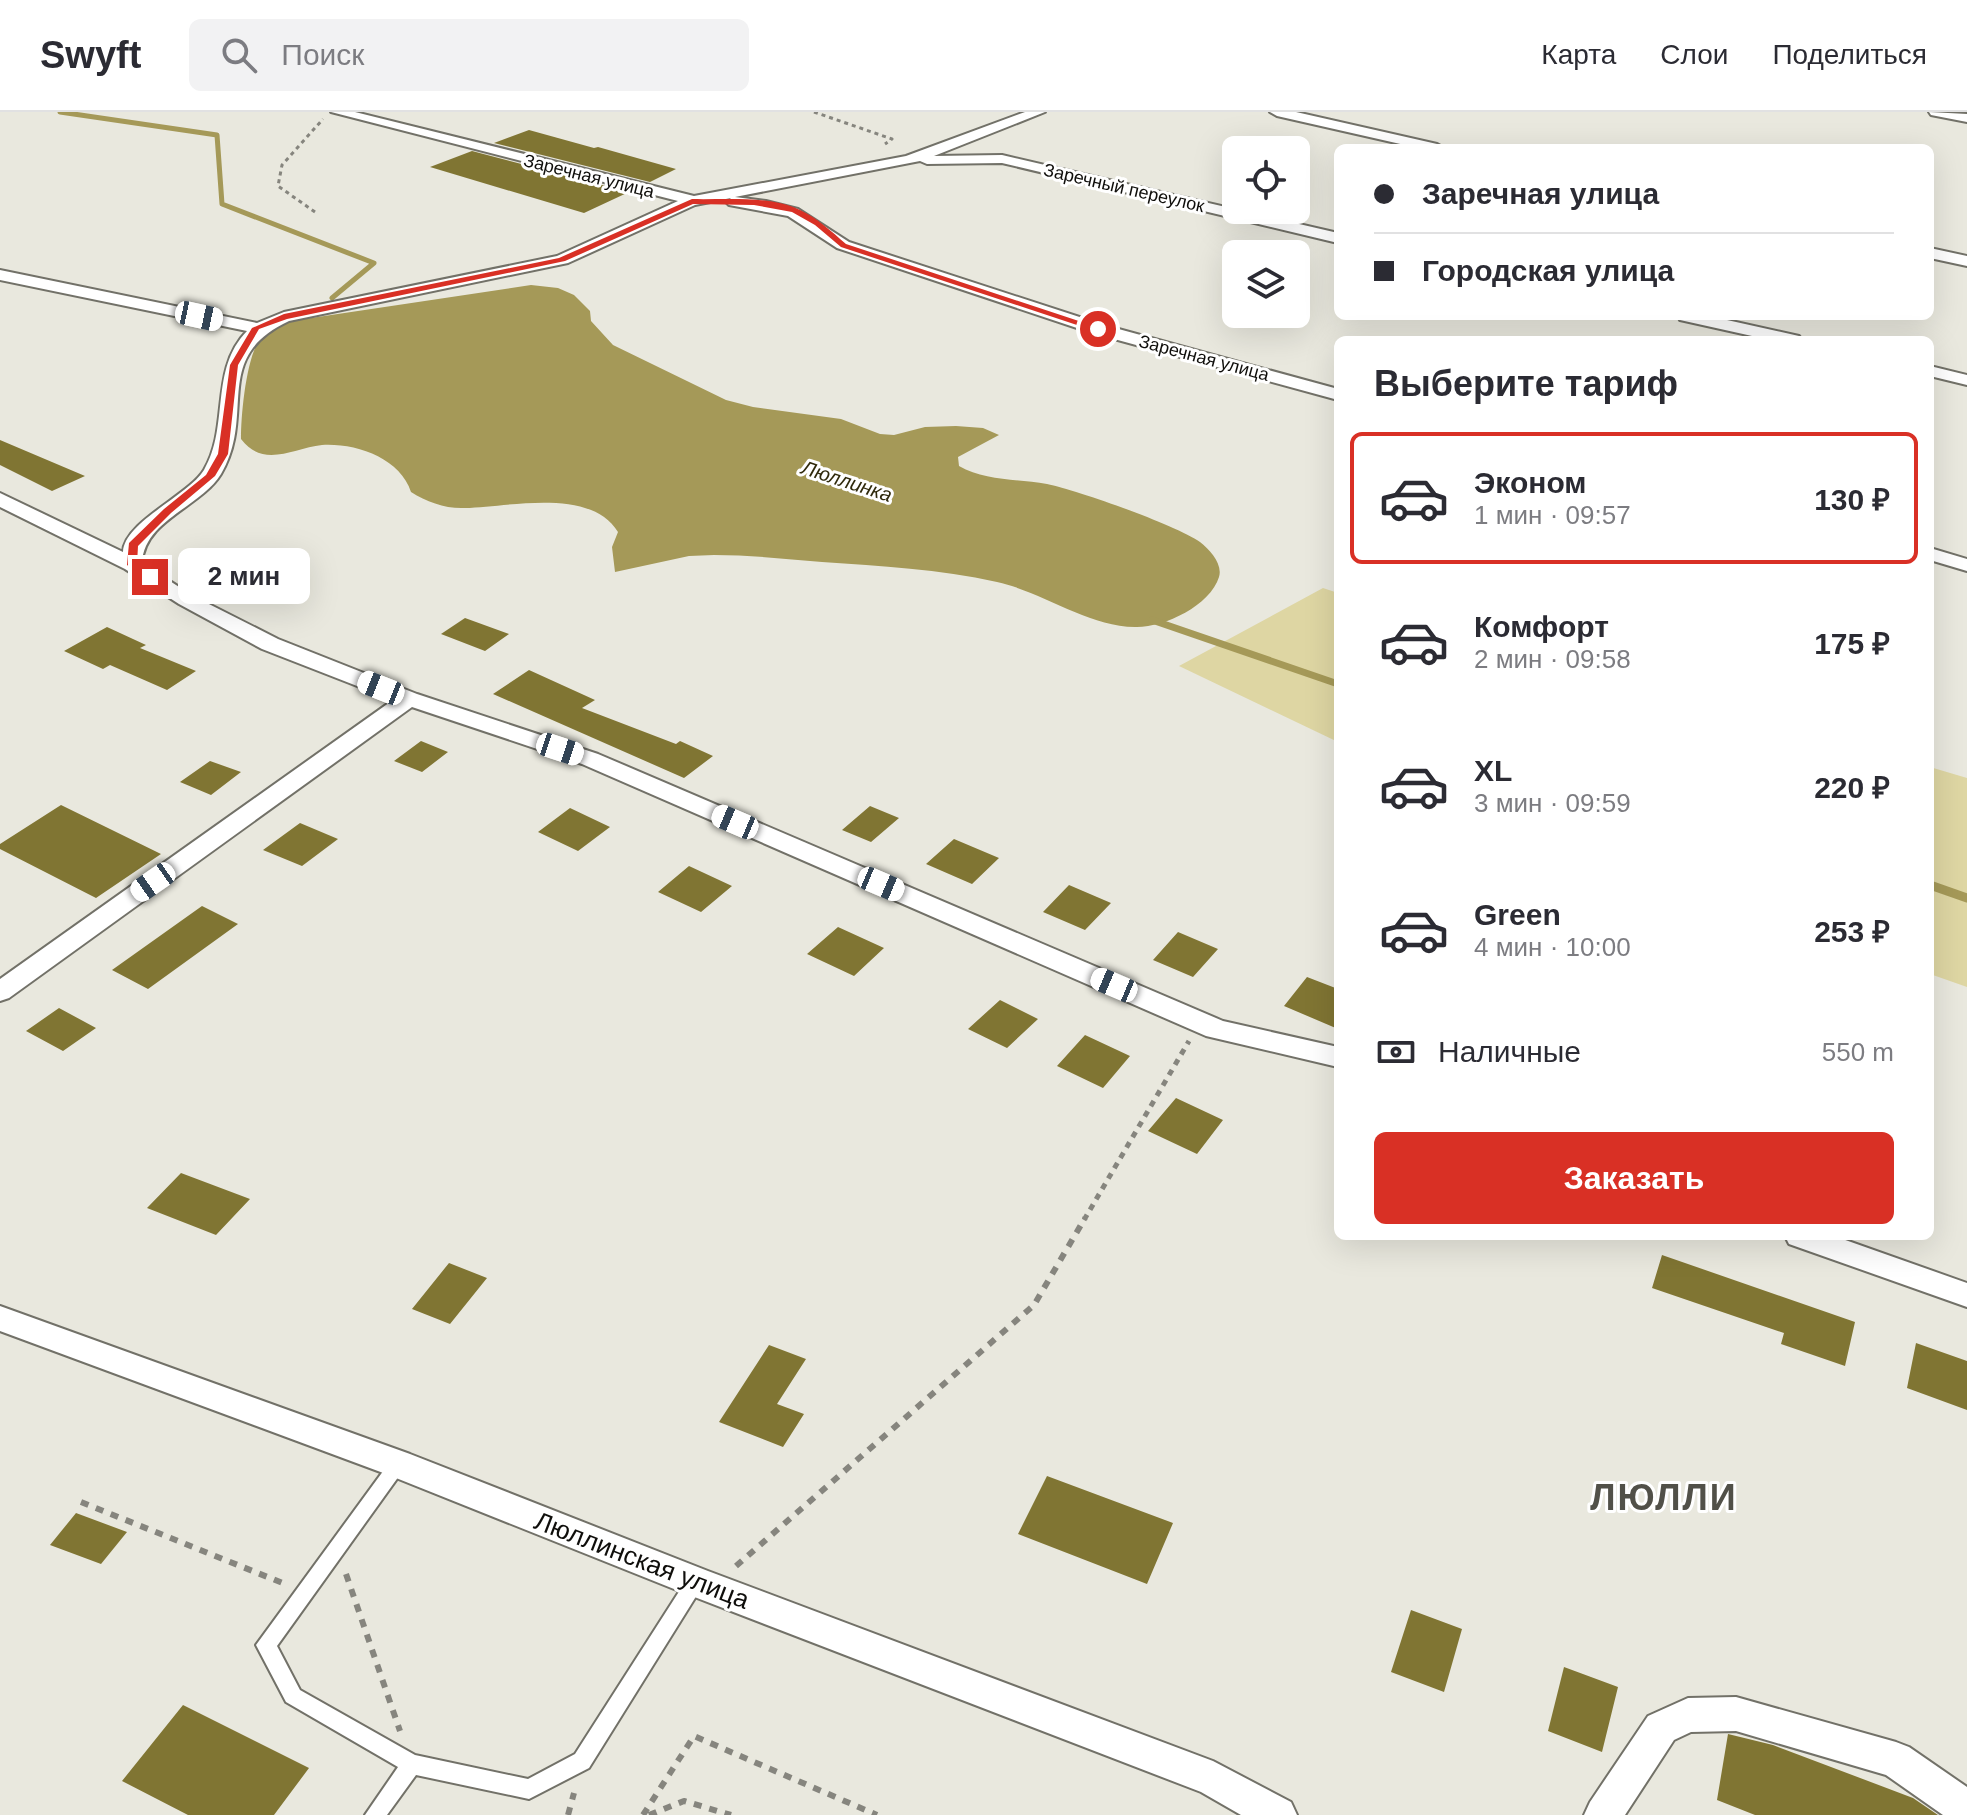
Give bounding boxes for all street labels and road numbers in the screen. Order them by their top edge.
street label: Заречная улица [522,150,657,202]
street label: Заречный переулок [1042,160,1206,216]
street label: Заречная улица [1137,331,1272,385]
street label: Люллинская улица [530,1505,754,1615]

